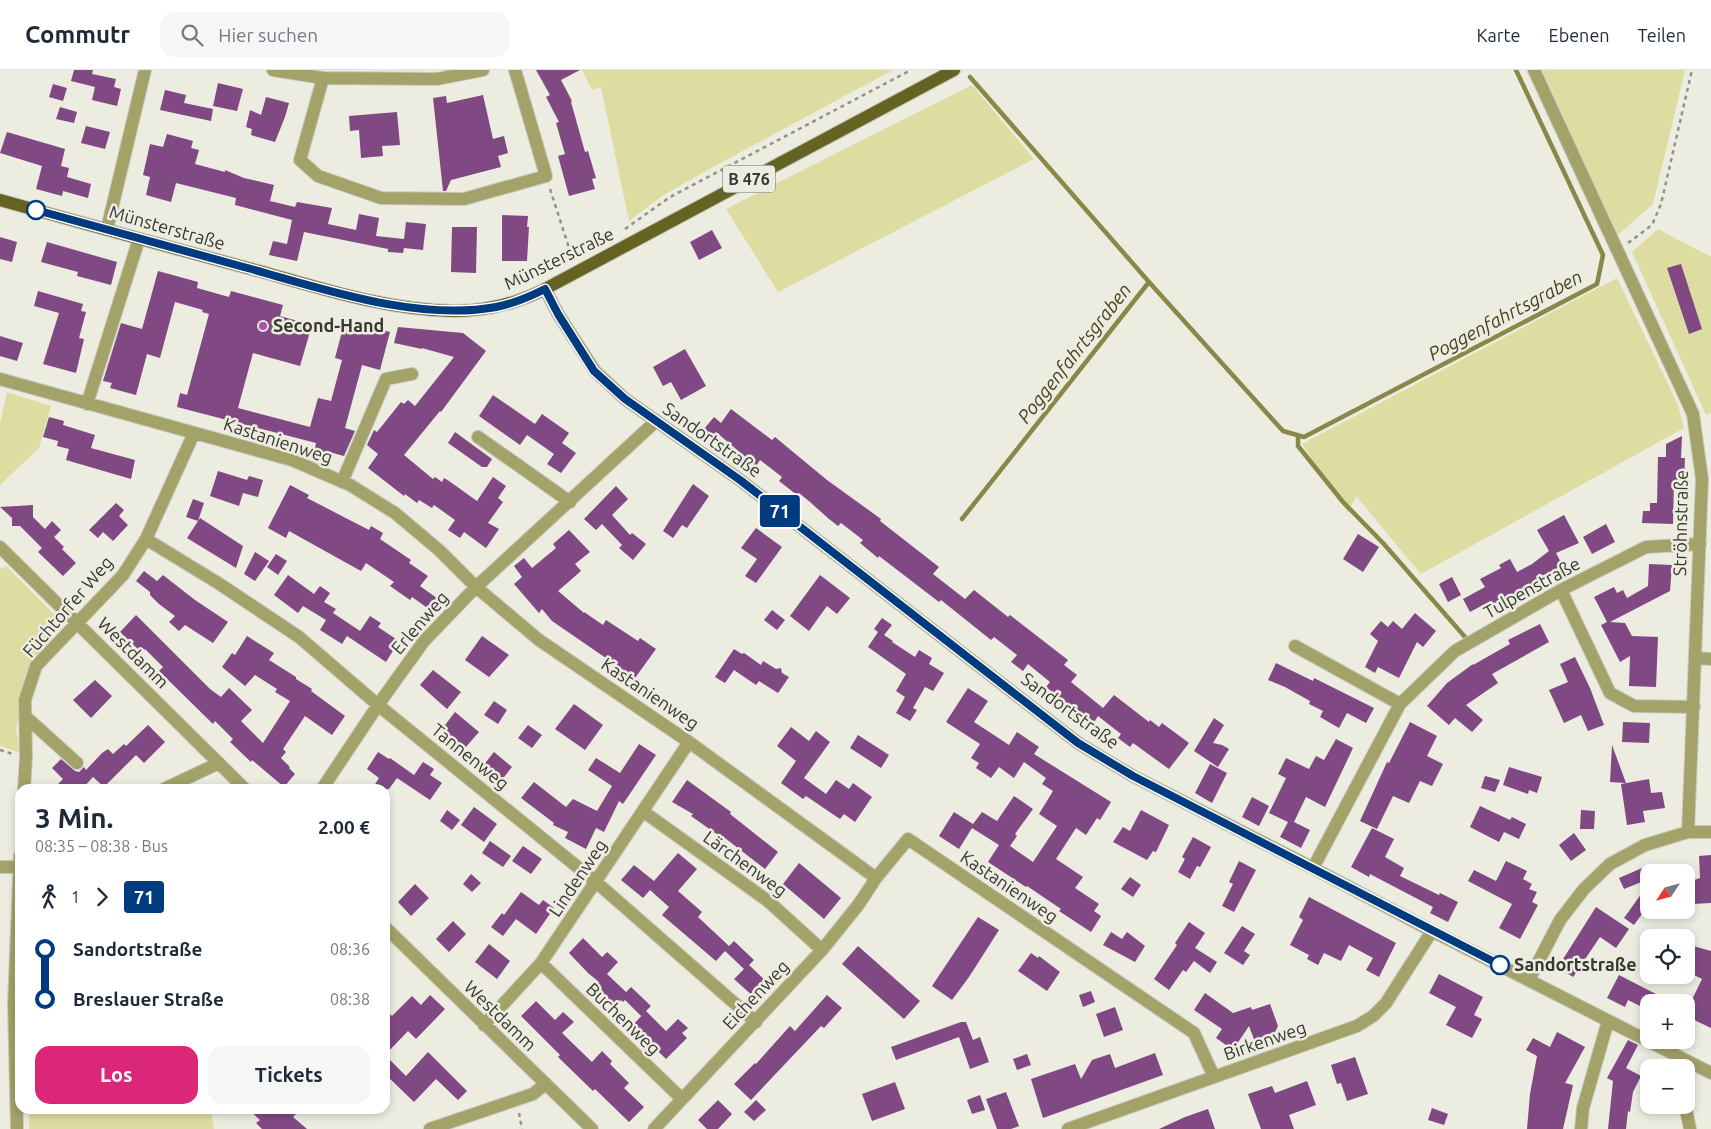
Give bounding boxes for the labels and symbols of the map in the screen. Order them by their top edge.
road number: B 476 [723,166,775,192]
unlabelled marker [26,200,46,220]
street label: Münsterstraße [107,201,227,253]
street label: Münsterstraße [500,223,617,293]
water label: Poggenfahrtsgraben [1424,265,1586,365]
water label: Poggenfahrtsgraben [1013,279,1135,427]
place label: Second-Hand [273,315,384,335]
marker: Second-Hand [257,320,269,332]
street label: Sandortstraße [659,398,766,481]
street label: Kastanienweg [221,413,335,467]
street label: Ströhnstraße [1669,470,1691,576]
line badge: 71 [758,495,802,527]
street label: Füchtorfer Weg [18,552,116,661]
street label: Tulpenstraße [1480,552,1583,622]
street label: Erlenweg [387,587,452,658]
street label: Westdamm [94,613,173,692]
street label: Kastanienweg [598,653,703,733]
street label: Sandortstraße [1018,668,1123,752]
street label: Tannenweg [428,719,513,793]
street label: Lärchenweg [700,826,791,900]
street label: Lindenweg [544,835,610,920]
street label: Kastanienweg [957,846,1062,926]
north arrow [1640,864,1695,919]
place label: Sandortstraße [1514,954,1637,974]
street label: Eichenweg [718,955,792,1033]
marker: Sandortstraße [1490,955,1510,975]
street label: Westdamm [461,976,541,1054]
street label: Buchenweg [583,978,665,1058]
street label: Birkenweg [1221,1017,1309,1063]

